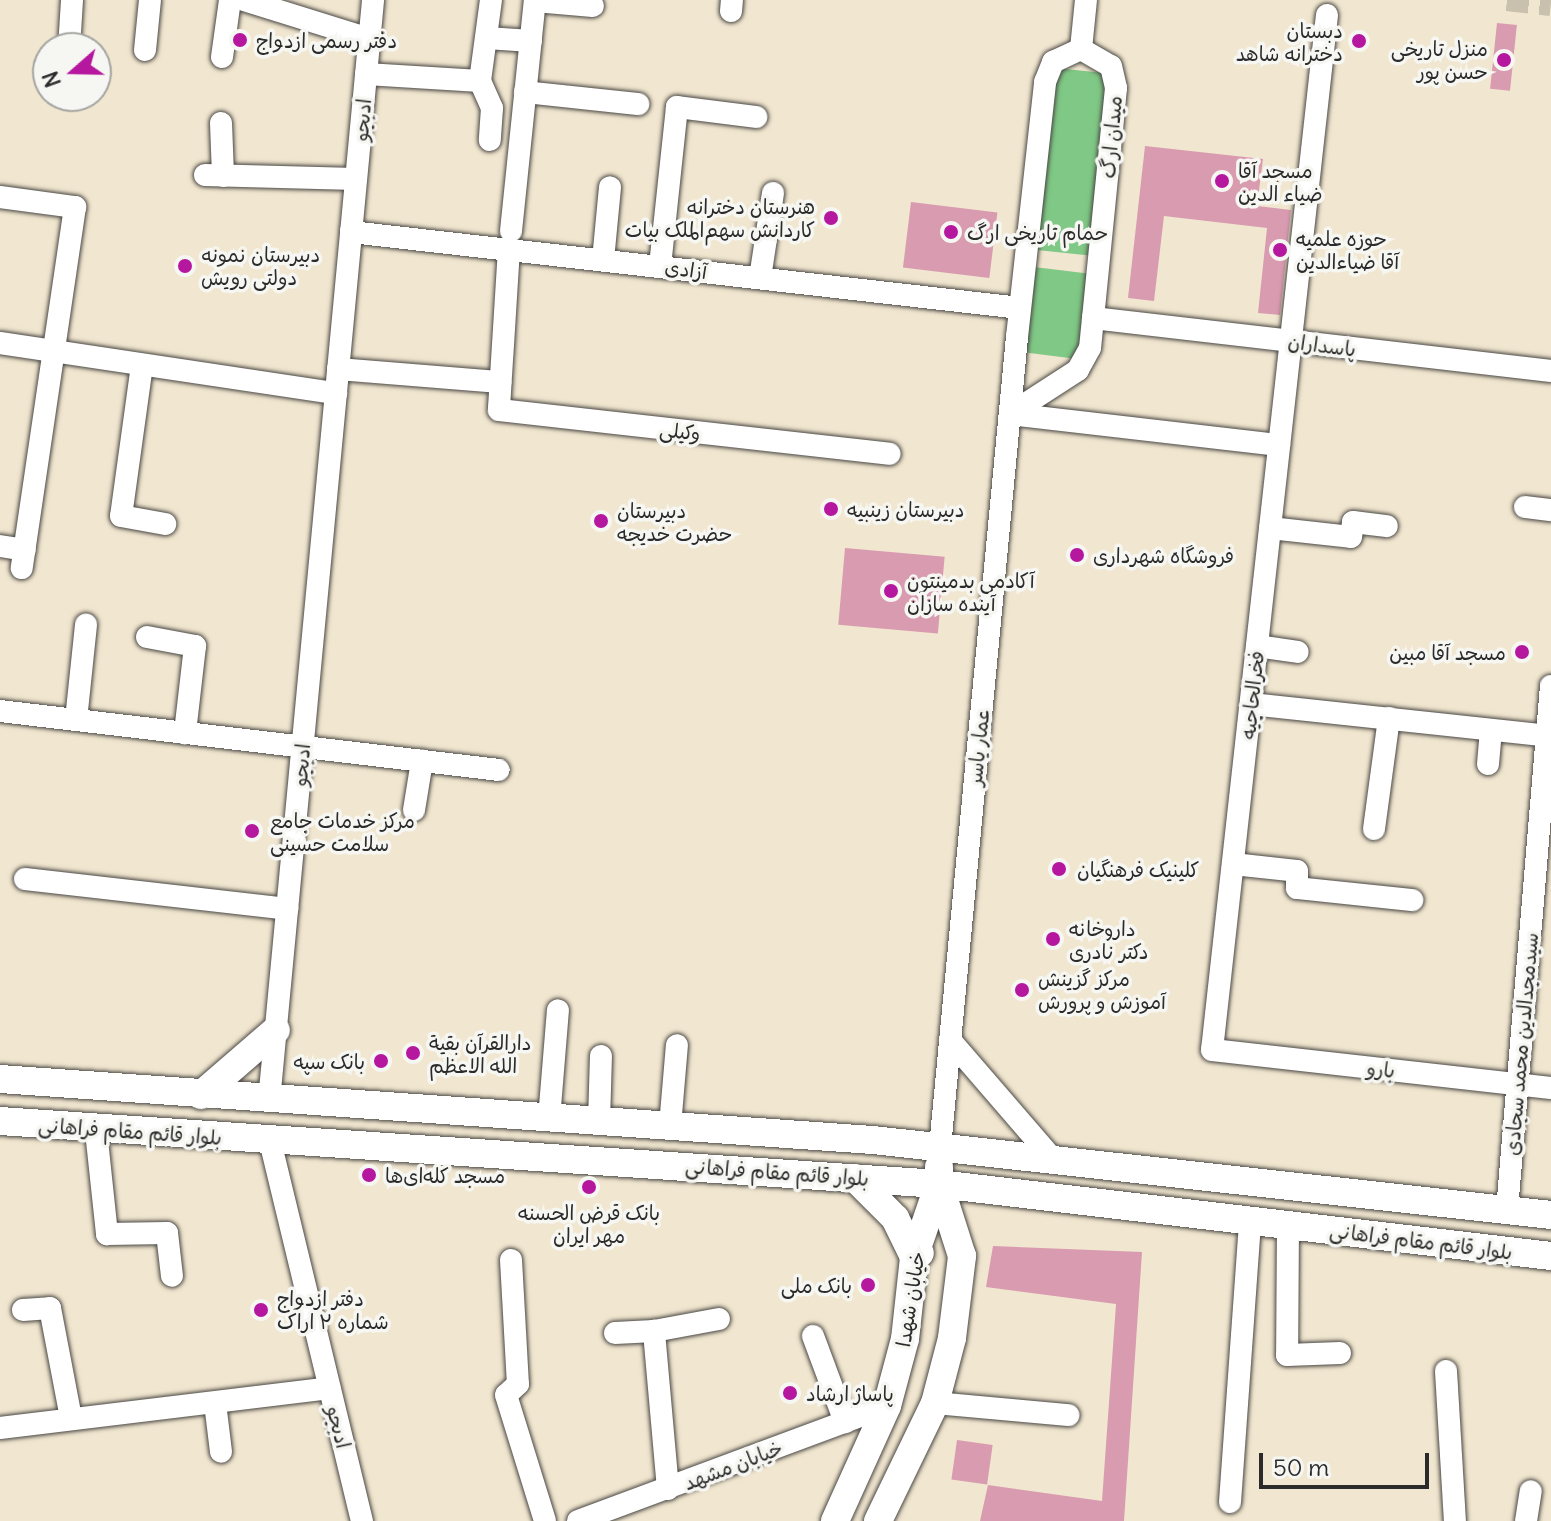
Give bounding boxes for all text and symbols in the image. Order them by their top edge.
place label: دبستان دخترانه شاهد [1236,18,1343,65]
place label: دفتر رسمی ازدواج [256,28,397,52]
marker: دفتر رسمی ازدواج [231,31,249,49]
north arrow [32,32,112,112]
marker: دبستان دخترانه شاهد [1350,32,1368,50]
place label: منزل تاریخی حسن پور [1391,36,1488,83]
marker: منزل تاریخی حسن پور [1495,51,1513,69]
text: N [36,68,67,91]
street label: میدان ارگ [1095,95,1127,179]
street label: ادبجو [348,98,376,142]
place label: مسجد آقا ضیاء الدین [1238,158,1322,205]
marker: مسجد آقا ضیاء الدین [1213,172,1231,190]
place label: هنرستان دخترانه کاردانش سهم‌الملک بیات [625,194,815,241]
marker: هنرستان دخترانه کاردانش سهم‌الملک بیات [822,209,840,227]
place label: حمام تاریخی ارگ [967,220,1107,244]
marker: حمام تاریخی ارگ [942,223,960,241]
place label: حوزه علمیه آقا ضیاءالدین [1296,226,1399,273]
marker: حوزه علمیه آقا ضیاءالدین [1271,241,1289,259]
place label: دبیرستان نمونه دولتی رویش [201,242,320,289]
street label: آزادی [664,255,708,283]
marker: دبیرستان نمونه دولتی رویش [176,257,194,275]
street label: پاسداران [1287,329,1357,361]
street label: وکیلی [658,417,702,445]
place label: دبیرستان زینبیه [847,497,964,521]
place label: دبیرستان حضرت خدیجه [617,498,732,545]
marker: دبیرستان زینبیه [822,500,840,518]
marker: دبیرستان حضرت خدیجه [592,512,610,530]
place label: فروشگاه شهرداری [1093,543,1234,567]
marker: فروشگاه شهرداری [1068,546,1086,564]
place label: آکادمی بدمینتون آینده سازان [907,568,1035,615]
marker: آکادمی بدمینتون آینده سازان [882,582,900,600]
place label: مسجد آقا مبین [1389,640,1506,664]
marker: مسجد آقا مبین [1513,643,1531,661]
street label: فخرالحاجیه [1235,650,1269,740]
street label: عمار یاسر [962,707,994,787]
street label: ادبجو [287,743,315,787]
place label: مرکز خدمات جامع سلامت حسینی [270,808,415,855]
marker: مرکز خدمات جامع سلامت حسینی [241,820,263,842]
place label: کلینیک فرهنگیان [1077,857,1199,881]
marker: کلینیک فرهنگیان [1048,858,1070,880]
place label: داروخانه دکتر نادری [1069,916,1148,963]
marker: داروخانه دکتر نادری [1044,930,1062,948]
street label: سیدمجدالدین محمد سجادی [1499,931,1543,1157]
place label: مرکز گزینش آموزش و پرورش [1038,966,1166,1013]
marker: مرکز گزینش آموزش و پرورش [1013,981,1031,999]
place label: دارالقرآن بقیة الله الاعظم [429,1030,531,1077]
marker: دارالقرآن بقیة الله الاعظم [404,1044,422,1062]
place label: بانک سپه [293,1049,365,1073]
marker: بانک سپه [372,1052,390,1070]
street label: بارو [1366,1056,1396,1082]
street label: بلوار قائم مقام فراهانی [37,1113,223,1149]
street label: بلوار قائم مقام فراهانی [684,1154,870,1190]
place label: مسجد کله‌ای‌ها [385,1163,505,1187]
marker: مسجد کله‌ای‌ها [360,1166,378,1184]
marker: بانک قرض الحسنه مهر ایران [580,1178,598,1196]
place label: بانک قرض الحسنه مهر ایران [518,1200,660,1247]
street label: بلوار قائم مقام فراهانی [1328,1218,1514,1264]
street label: خیابان شهدا [891,1250,929,1348]
place label: بانک ملی [781,1273,852,1297]
marker: بانک ملی [859,1276,877,1294]
place label: دفتر ازدواج شماره ۲ اراک [277,1286,389,1333]
marker: دفتر ازدواج شماره ۲ اراک [252,1301,270,1319]
place label: پاساژ ارشاد [806,1381,894,1405]
marker: پاساژ ارشاد [781,1384,799,1402]
street label: ادبجو [322,1403,356,1451]
street label: خیابان مشهد [680,1435,786,1495]
scale bar [1263,1437,1433,1487]
text: 50 m [1273,1452,1329,1482]

